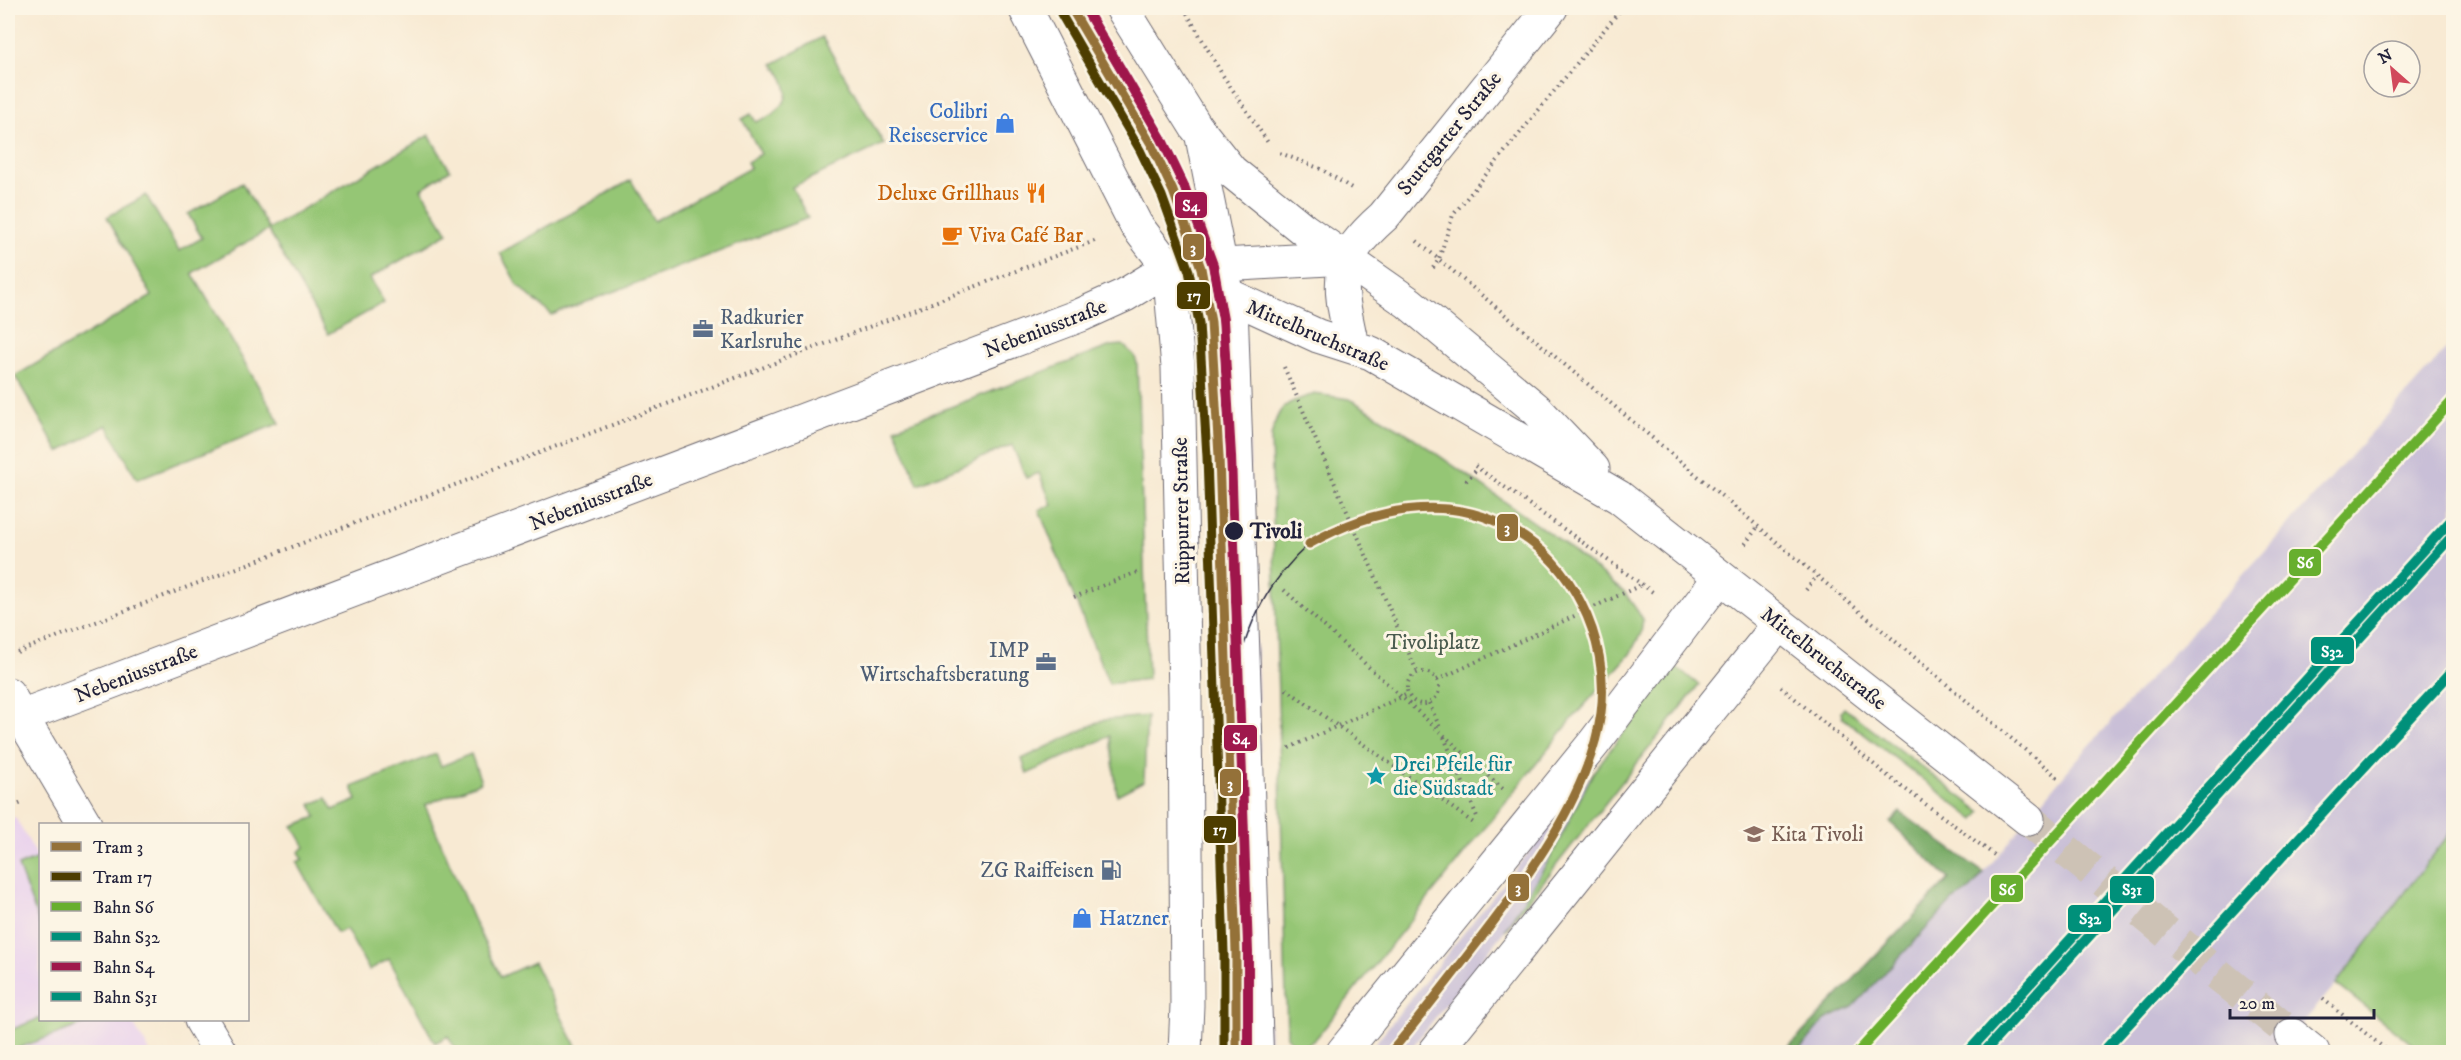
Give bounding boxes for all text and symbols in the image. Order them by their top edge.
north arrow [2362,39,2422,99]
text: N [2375,45,2396,69]
street label: Stuttgarter Straße [1392,66,1508,201]
place label: Colibri Reiseservice [888,99,988,149]
shop icon: Colibri Reiseservice [993,111,1017,135]
place label: Deluxe Grillhaus [877,181,1019,207]
restaurant icon: Deluxe Grillhaus [1024,181,1048,205]
line badge: S4 [1174,191,1208,219]
text: S4 [1182,196,1201,216]
cafe icon: Viva Café Bar [940,223,964,247]
place label: Viva Café Bar [968,223,1083,249]
line badge: 3 [1182,233,1205,261]
text: 3 [1190,238,1196,258]
line badge: 17 [1176,281,1211,310]
text: 17 [1187,286,1201,306]
street label: Nebeniusstraße [980,294,1111,364]
street label: Mittelbruchstraße [1242,294,1393,378]
place label: Radkurier Karlsruhe [720,305,804,355]
office icon: Radkurier Karlsruhe [691,317,715,341]
street label: Rüppurrer Straße [1168,437,1196,585]
street label: Nebeniusstraße [526,467,657,537]
line badge: 3 [1496,513,1519,542]
text: 3 [1504,518,1510,538]
place label: Tivoli [1249,519,1303,545]
marker: Tivoli [1223,520,1245,542]
line badge: S6 [2288,548,2322,577]
text: S6 [2297,553,2315,573]
street label: Mittelbruchstraße [1755,602,1892,716]
park label: Tivoliplatz [1386,630,1480,656]
line badge: S32 [2310,636,2355,665]
place label: IMP Wirtschaftsberatung [859,638,1030,688]
street label: Nebeniusstraße [71,639,202,709]
text: S32 [2321,642,2344,662]
office icon: IMP Wirtschaftsberatung [1034,650,1058,674]
line badge: S4 [1223,724,1258,752]
text: S4 [1232,729,1251,749]
place label: Drei Pfeile für die Südstadt [1393,752,1512,802]
place icon: Drei Pfeile für die Südstadt [1364,764,1388,788]
line badge: 3 [1219,768,1242,797]
text: 3 [1227,774,1233,794]
line badge: 17 [1203,815,1237,844]
text: 17 [1213,820,1227,840]
school or university icon: Kita Tivoli [1742,822,1766,846]
place label: Kita Tivoli [1771,822,1863,848]
legend [39,823,249,1021]
text: Tram 3 [93,837,143,859]
place label: ZG Raiffeisen [981,858,1094,884]
fuel station icon: ZG Raiffeisen [1099,858,1123,882]
text: Tram 17 [93,867,153,889]
line badge: 3 [1507,873,1530,902]
line badge: S6 [1990,874,2024,903]
line badge: S31 [2109,875,2155,904]
text: 3 [1515,878,1521,898]
text: S6 [1999,880,2017,900]
text: S31 [2122,880,2142,900]
text: Bahn S6 [93,897,154,919]
line badge: S32 [2067,904,2112,933]
shop icon: Hatzner [1070,906,1094,930]
place label: Hatzner [1099,906,1169,932]
text: S32 [2079,909,2102,929]
text: Bahn S32 [93,927,160,949]
text: Bahn S4 [93,957,155,979]
scale bar [2230,982,2374,1020]
text: Bahn S31 [93,987,158,1009]
text: 20 m [2239,993,2275,1015]

